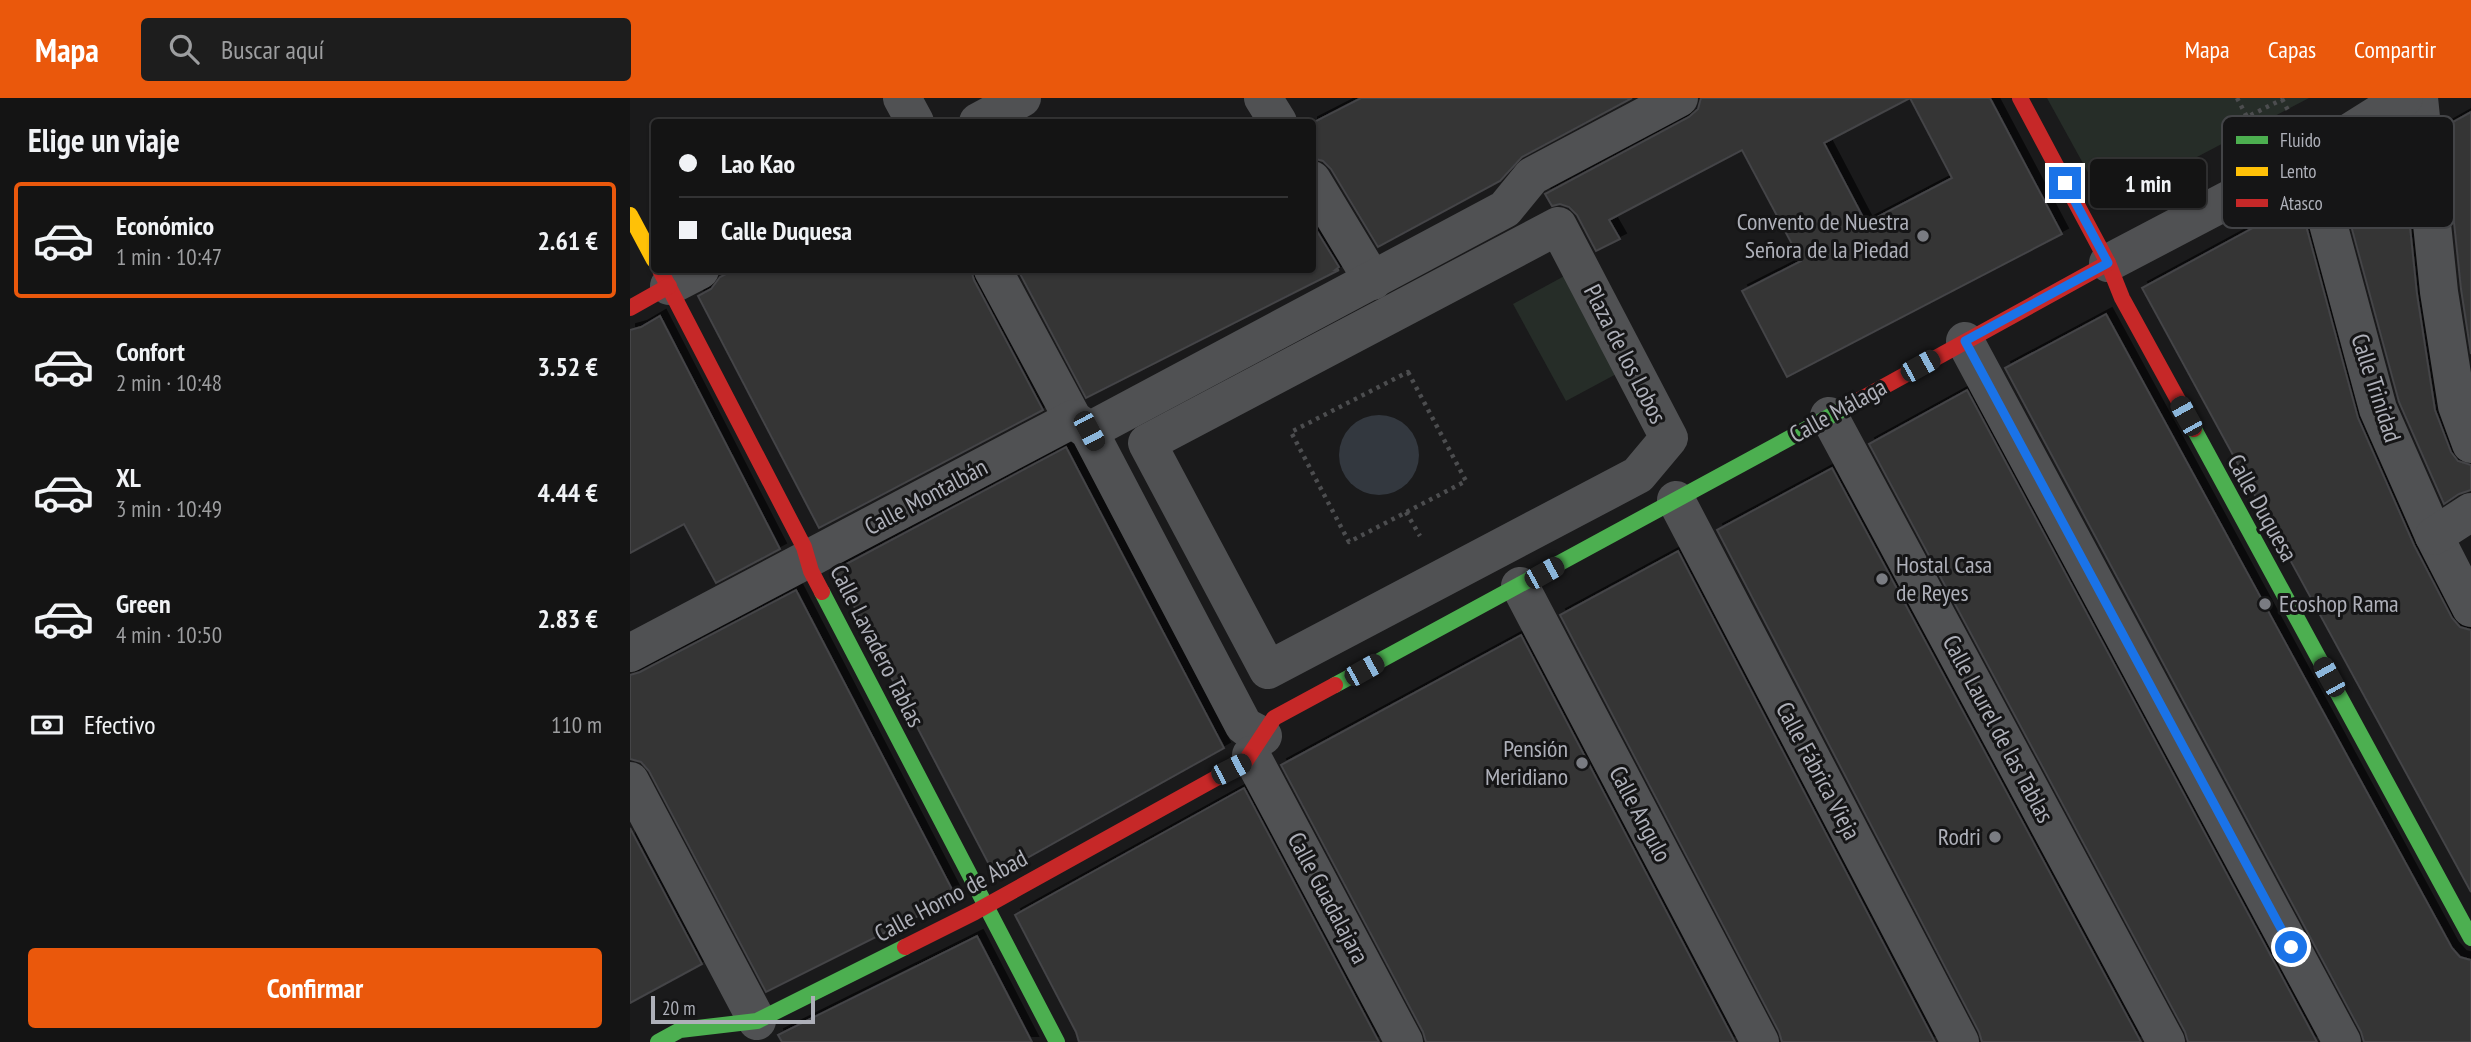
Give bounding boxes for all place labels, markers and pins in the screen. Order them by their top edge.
place label: Convento de Nuestra Señora de la Piedad [1737,206,1909,265]
marker: Convento de Nuestra Señora de la Piedad [1915,228,1931,244]
place label: Hostal Casa de Reyes [1896,549,1992,608]
marker: Hostal Casa de Reyes [1874,571,1890,587]
place label: Ecoshop Rama [2279,588,2399,619]
marker: Ecoshop Rama [2257,596,2273,612]
place label: Pensión Meridiano [1485,733,1568,792]
marker: Pensión Meridiano [1574,755,1590,771]
place label: Rodri [1938,821,1981,852]
marker: Rodri [1987,829,2003,845]

